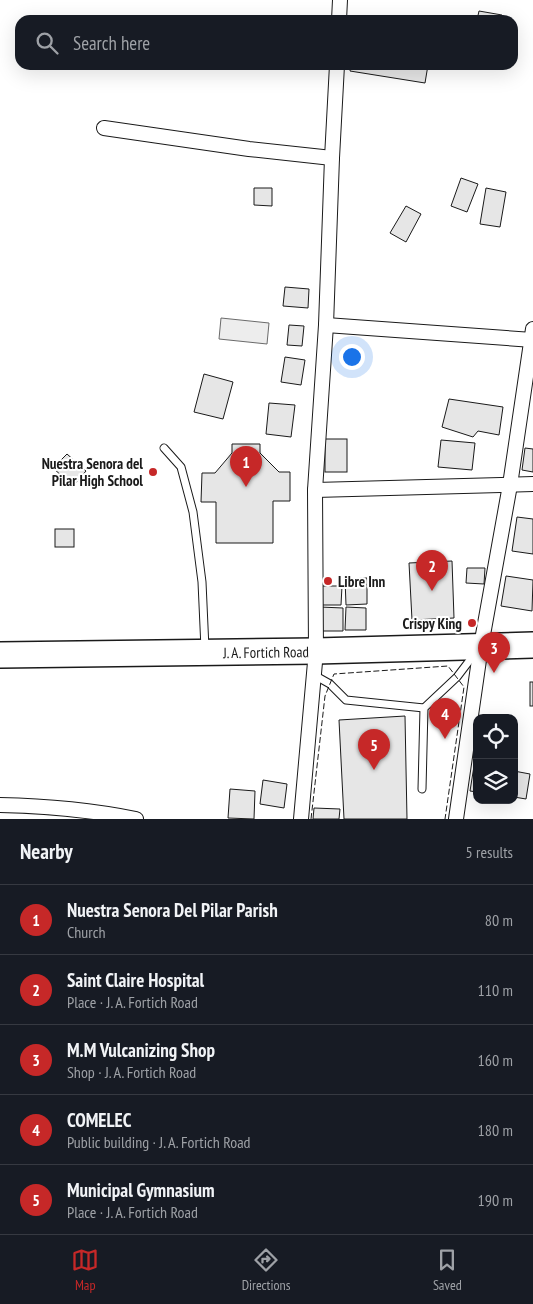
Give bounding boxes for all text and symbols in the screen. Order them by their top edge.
search box [15,15,518,70]
icon: search [33,29,61,57]
text: Search here [73,31,150,55]
your location [339,344,365,370]
pin: 1 [230,446,262,487]
place label: Nuestra Senora del Pilar High School [42,454,143,490]
marker: Nuestra Senora del Pilar High School [147,466,159,478]
pin: 2 [416,550,448,591]
place label: Libre Inn [338,572,386,591]
marker: Libre Inn [322,575,334,587]
place label: Crispy King [403,614,462,633]
marker: Crispy King [466,617,478,629]
pin: 3 [478,632,510,673]
street label: J. A. Fortich Road [222,642,309,662]
pin: 4 [429,698,461,739]
map controls [473,714,518,804]
button: locate [473,714,518,759]
pin: 5 [358,729,390,770]
button: layers [473,759,518,804]
text: Nearby [20,838,73,865]
text: 5 results [466,842,513,862]
text: Nuestra Senora Del Pilar Parish [67,898,278,922]
text: 1 [32,910,40,930]
text: 80 m [485,910,513,930]
text: Church [67,922,105,942]
text: Saint Claire Hospital [67,968,204,992]
text: 2 [32,980,40,1000]
text: 110 m [478,980,513,1000]
text: Place · J. A. Fortich Road [67,992,198,1012]
text: M.M Vulcanizing Shop [67,1038,215,1062]
text: 3 [32,1050,40,1070]
text: 160 m [478,1050,513,1070]
text: Shop · J. A. Fortich Road [67,1062,196,1082]
text: COMELEC [67,1108,131,1132]
text: 4 [32,1120,40,1140]
text: 180 m [478,1120,513,1140]
text: Public building · J. A. Fortich Road [67,1132,251,1152]
text: Municipal Gymnasium [67,1178,215,1202]
text: 5 [32,1190,40,1210]
text: 190 m [478,1190,513,1210]
text: Place · J. A. Fortich Road [67,1202,198,1222]
tab: Map [71,1246,99,1294]
tab: Directions [242,1246,290,1294]
tab: Saved [433,1246,462,1294]

